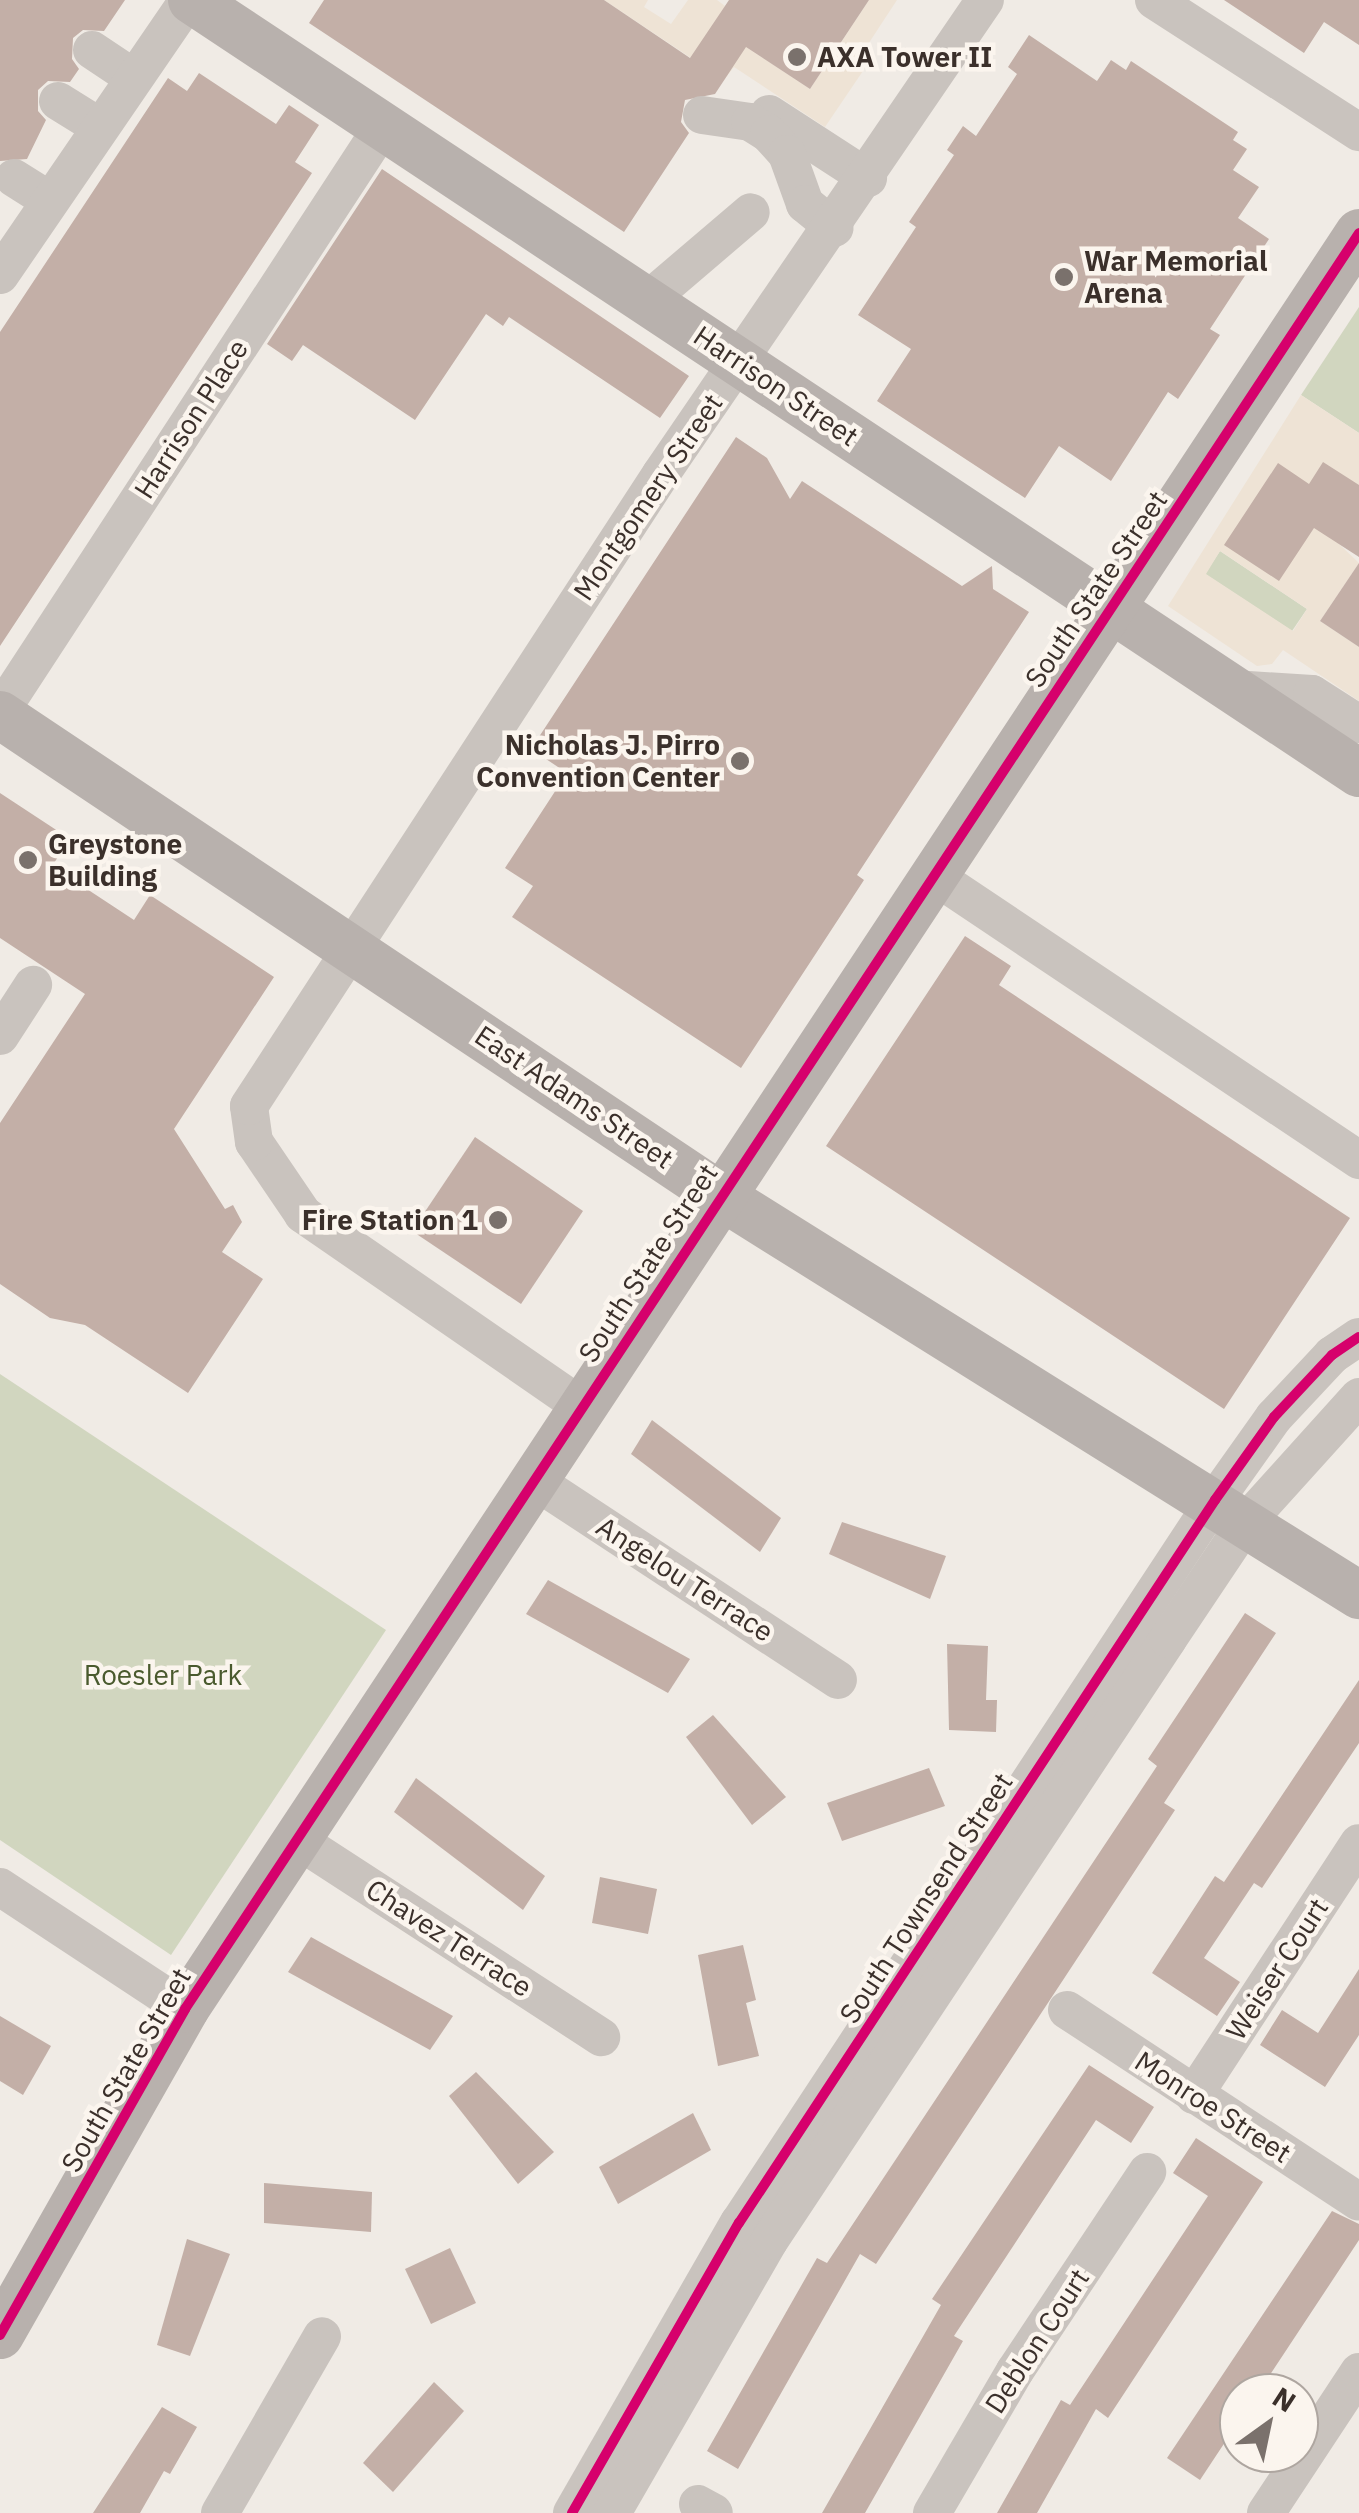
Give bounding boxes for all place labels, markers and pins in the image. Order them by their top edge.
place label: AXA Tower II [817,40,992,74]
marker: AXA Tower II [786,46,808,68]
place label: War Memorial Arena [1084,244,1267,310]
marker: War Memorial Arena [1053,266,1075,288]
place label: Nicholas J. Pirro Convention Center [476,728,720,794]
marker: Nicholas J. Pirro Convention Center [729,750,751,772]
place label: Greystone Building [48,827,182,893]
marker: Greystone Building [17,849,39,871]
place label: Fire Station 1 [302,1203,478,1237]
marker: Fire Station 1 [487,1209,509,1231]

